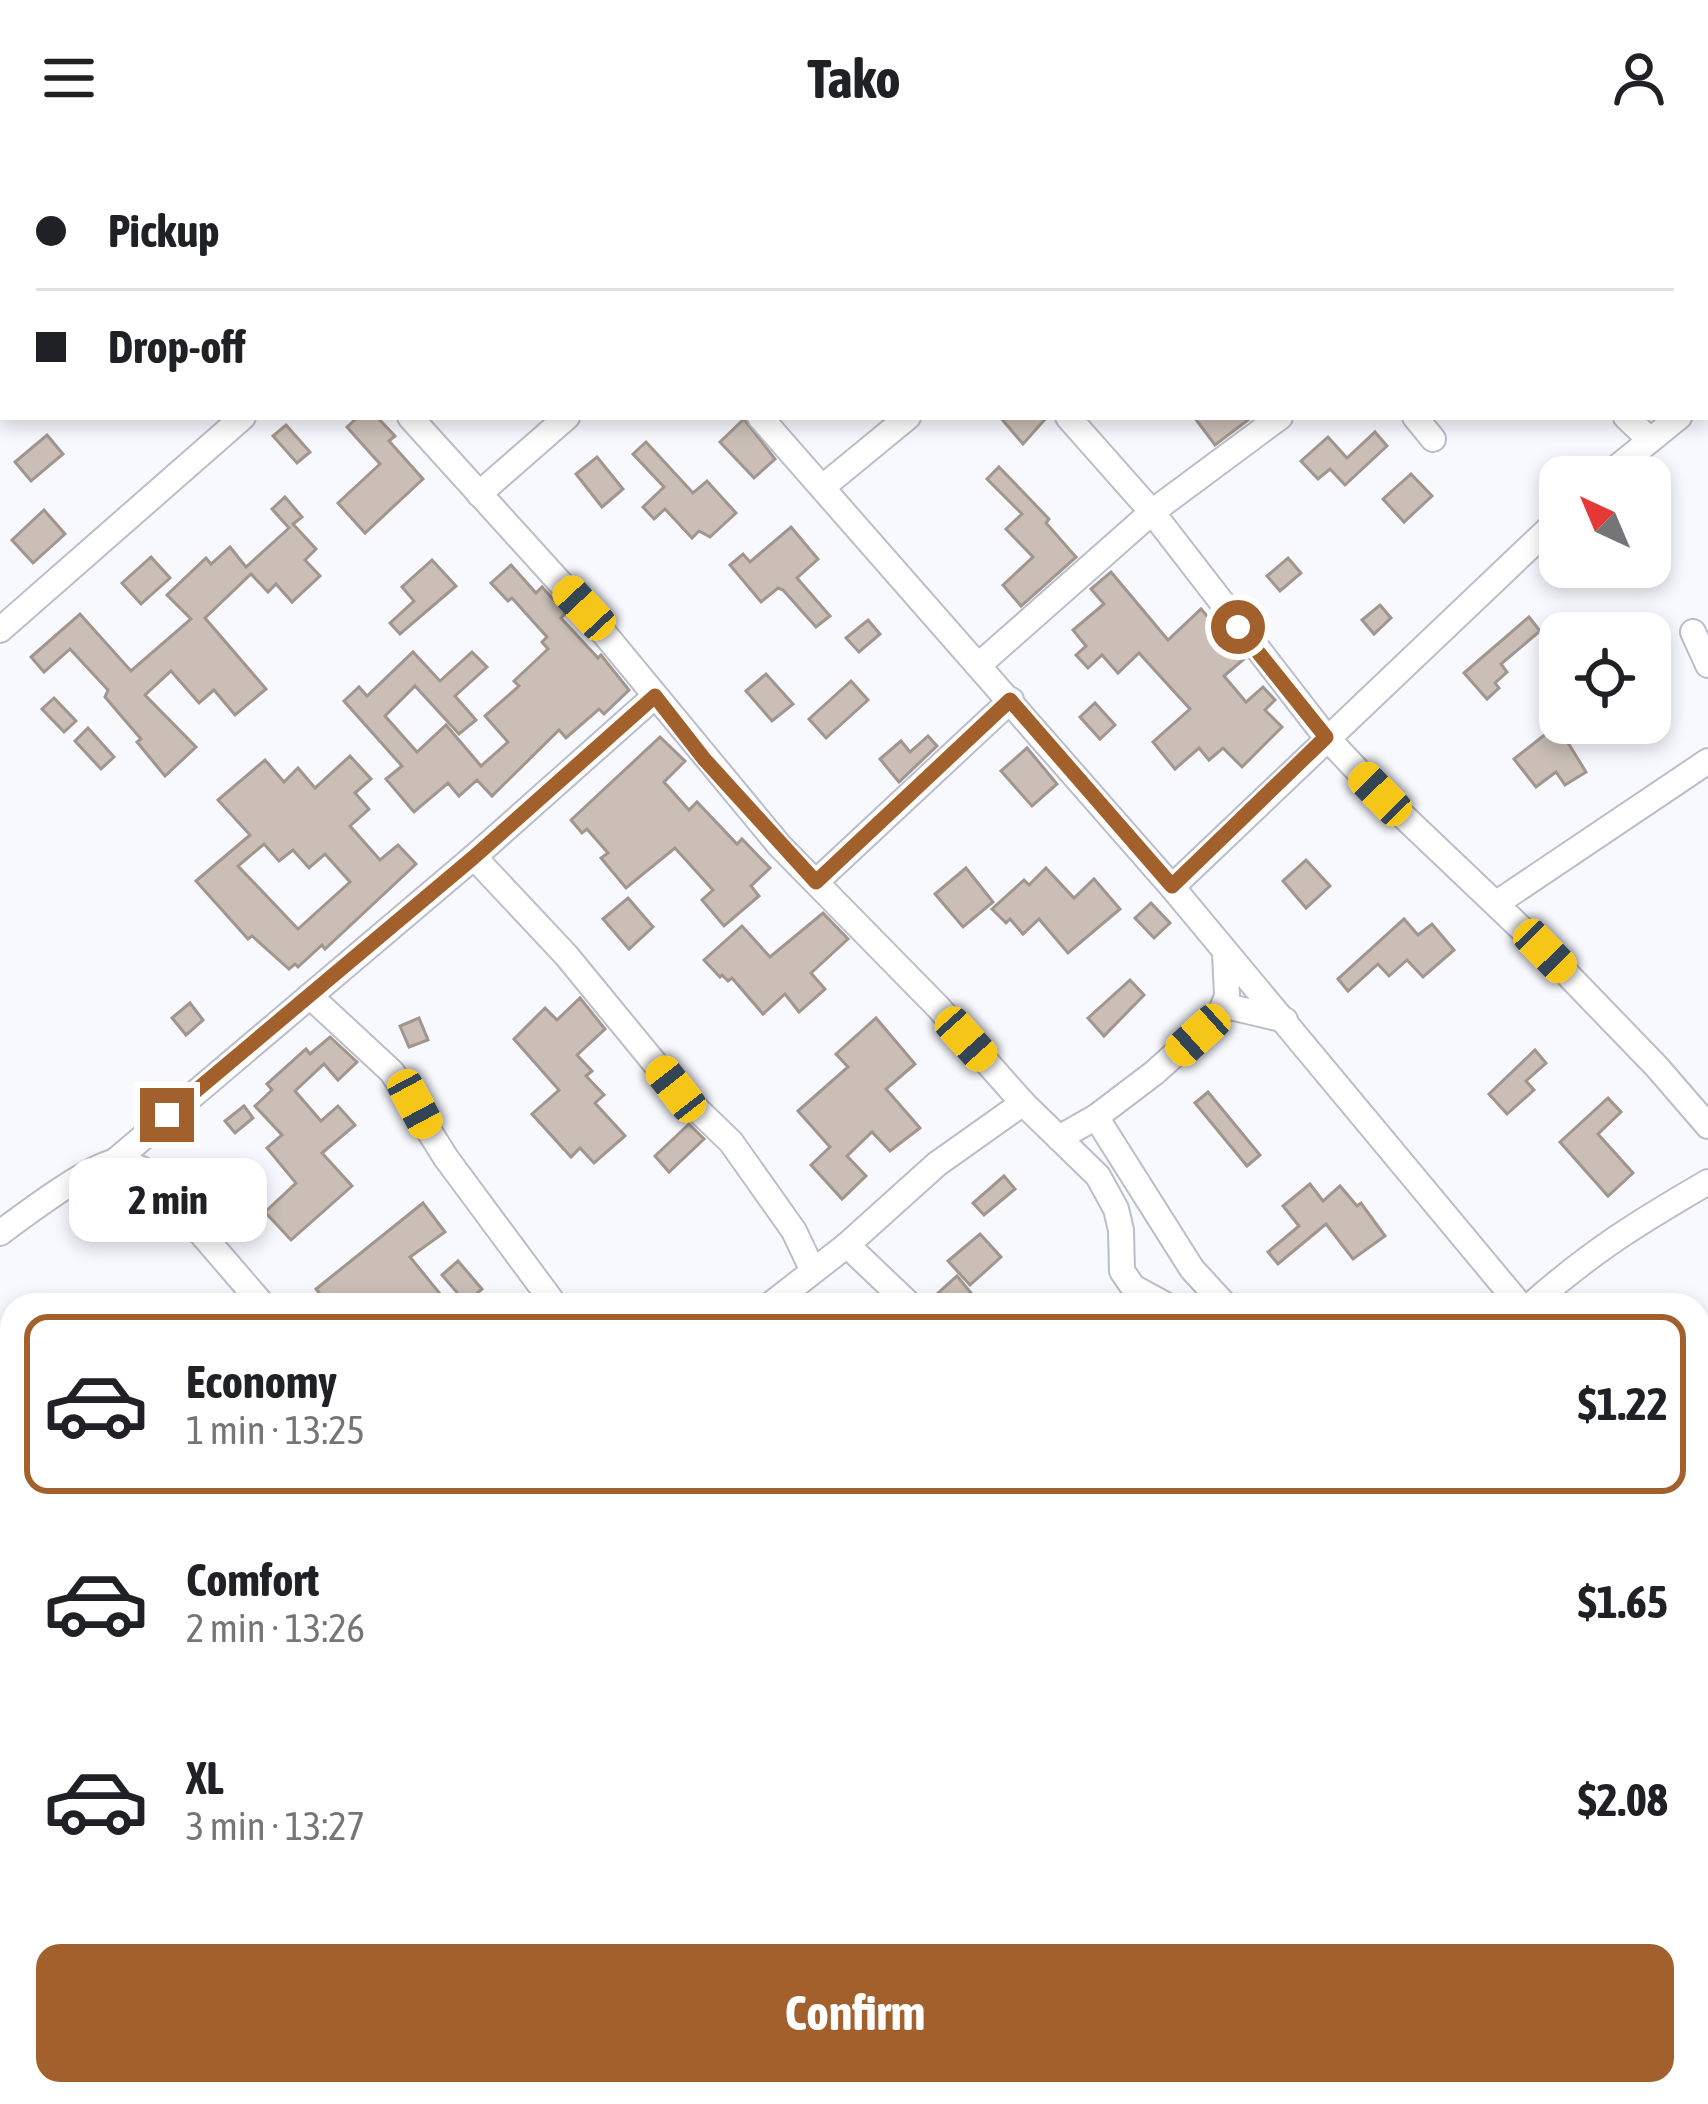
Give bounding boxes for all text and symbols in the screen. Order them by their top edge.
icon: menu [36,45,102,111]
icon: person [1606,45,1672,111]
text: Tako [807,48,901,109]
text: Pickup [108,205,219,257]
text: Drop-off [108,321,246,373]
north arrow [1539,456,1671,588]
map controls [1539,456,1671,744]
car [546,569,622,647]
route start [1211,600,1265,654]
button: locate [1539,612,1671,744]
car [1342,756,1418,832]
car [1507,913,1583,989]
car [1159,998,1237,1072]
car [929,1000,1003,1078]
car [640,1050,712,1128]
car [382,1064,448,1144]
route end [140,1088,194,1142]
callout: 2 min [68,1157,266,1241]
text: 2 min [128,1178,208,1222]
icon: car [42,1350,150,1458]
text: Economy [186,1356,337,1408]
text: $1.22 [1578,1378,1668,1430]
text: 1 min · 13:25 [186,1408,365,1452]
icon: car [42,1548,150,1656]
text: Comfort [186,1554,319,1606]
text: $1.65 [1578,1576,1668,1628]
text: 2 min · 13:26 [186,1606,365,1650]
icon: car [42,1746,150,1854]
text: XL [186,1752,224,1804]
text: $2.08 [1578,1774,1668,1826]
text: 3 min · 13:27 [186,1804,365,1848]
button: Confirm [36,1944,1674,2082]

